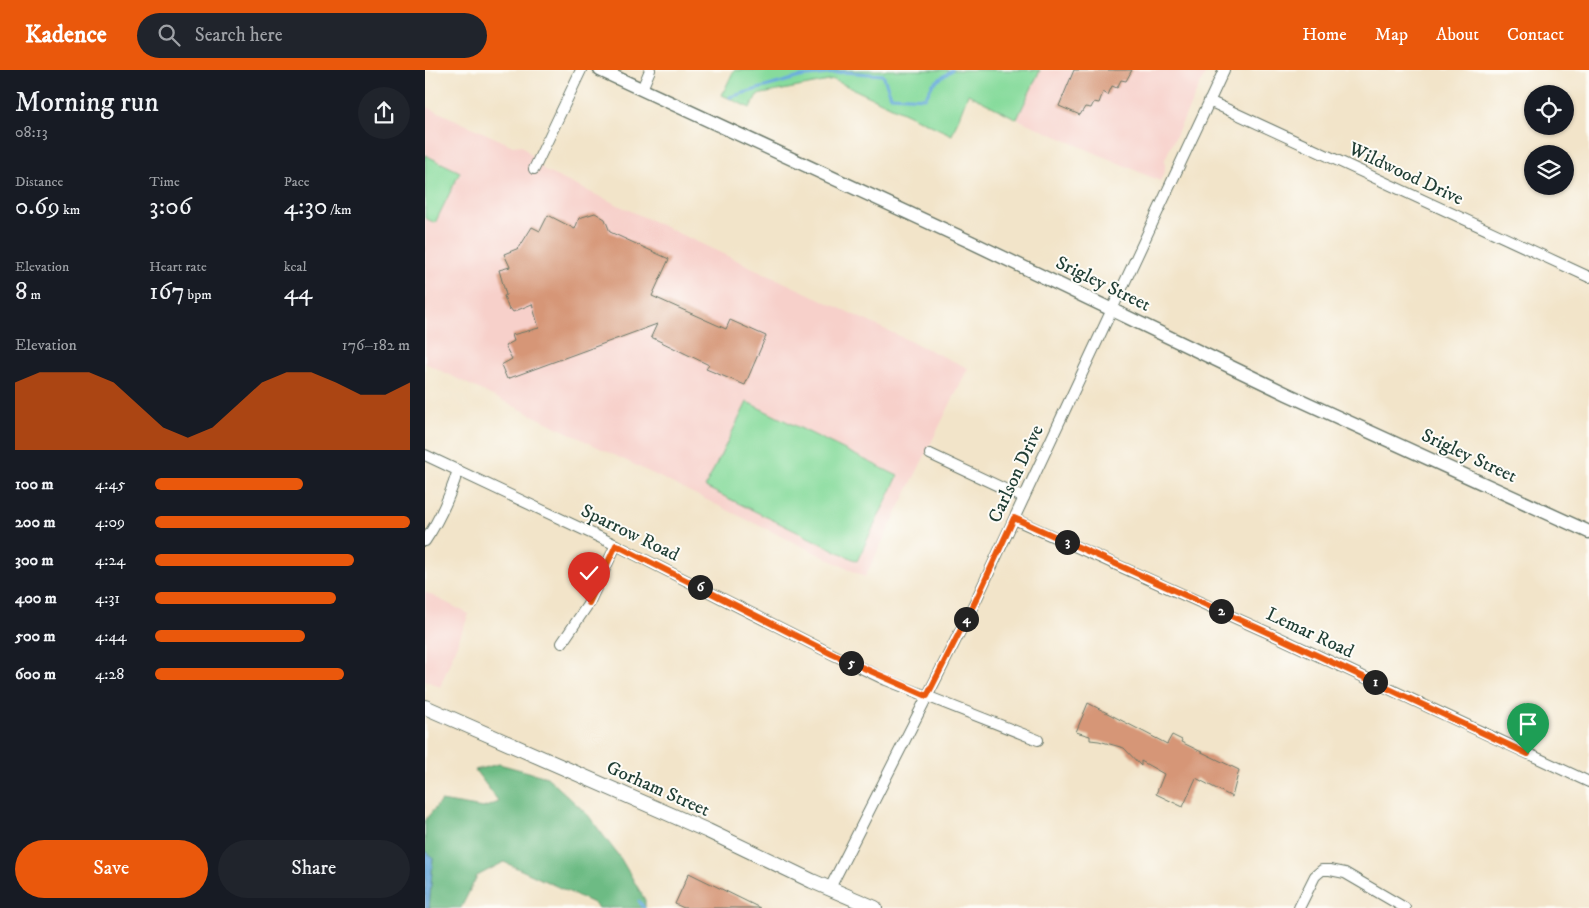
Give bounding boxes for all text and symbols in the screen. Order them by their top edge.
search box [137,13,487,58]
text: Kadence [25,20,107,50]
icon: search [155,21,183,49]
text: Search here [195,24,283,47]
text: Home [1302,24,1347,46]
text: Map [1375,24,1408,46]
text: About [1436,24,1479,46]
text: Contact [1507,24,1564,46]
text: Morning run [15,85,159,120]
map controls [1524,85,1574,195]
button: locate [1524,85,1574,135]
button: share [358,87,410,139]
text: 08:13 [15,122,48,142]
street label: Wildwood Drive [1344,137,1467,211]
button: layers [1524,145,1574,195]
text: Distance [15,173,63,191]
text: Time [149,173,180,191]
text: Pace [284,173,310,191]
text: 0.69 [15,191,60,222]
text: 3:06 [149,191,192,222]
text: 4:30 [284,191,327,222]
text: km [60,201,80,219]
text: /km [327,201,352,219]
street label: Srigley Street [1052,251,1154,317]
text: Elevation [15,258,69,276]
text: Heart rate [149,258,207,276]
text: kcal [284,258,307,276]
text: 8 [15,276,28,307]
text: 167 [149,276,185,307]
text: 44 [284,276,312,307]
text: m [28,286,41,304]
text: bpm [185,286,212,304]
text: Elevation [15,335,77,355]
text: 176–182 m [342,335,410,355]
street label: Carlson Drive [983,421,1049,527]
street label: Srigley Street [1418,424,1520,488]
text: 100 m [15,474,54,494]
text: 4:45 [95,474,125,494]
street label: Sparrow Road [577,499,683,567]
text: 200 m [15,512,56,532]
text: 4:09 [95,512,125,532]
pin: 3 [1055,530,1079,554]
text: 3 [1065,533,1070,551]
text: 300 m [15,550,54,570]
text: 4:24 [95,550,125,570]
pin [568,552,610,603]
icon: check [575,559,603,587]
pin: 6 [687,574,713,600]
text: 6 [697,578,704,596]
text: 400 m [15,588,57,608]
text: 4:31 [95,588,120,608]
pin: 2 [1209,598,1233,624]
text: 2 [1218,602,1225,620]
street label: Lemar Road [1262,603,1358,664]
pin: 4 [953,606,979,632]
text: 4 [962,610,971,628]
text: 500 m [15,626,56,646]
text: 4:44 [95,626,127,646]
pin: 5 [839,650,863,676]
text: 5 [848,654,855,672]
text: 600 m [15,664,56,684]
text: 4:28 [95,664,124,684]
pin: 1 [1363,670,1387,694]
text: 1 [1373,673,1378,691]
pin [1507,703,1549,754]
icon: arrive [1514,710,1542,738]
street label: Gorham Street [603,756,713,822]
button: Save [15,840,208,898]
button: Share [218,840,410,898]

